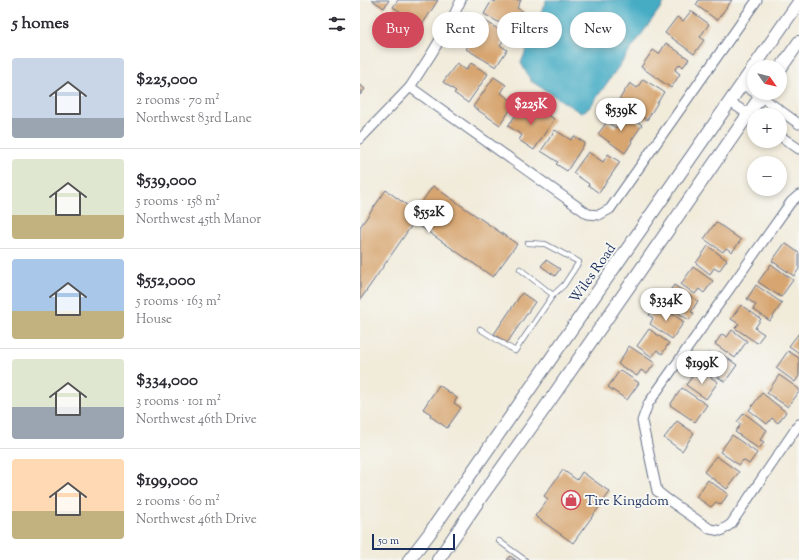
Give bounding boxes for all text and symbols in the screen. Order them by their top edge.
text: 5 homes [12,12,69,36]
chip: Buy [372,12,424,48]
chip: Rent [432,12,489,48]
chip: Filters [497,12,562,48]
chip: New [570,12,626,48]
icon: filters [326,13,348,35]
north arrow [747,60,787,100]
map controls [747,60,787,196]
text: $225,000 [136,68,198,92]
icon: home [44,74,92,122]
text: 2 rooms · 70 m² [136,92,220,110]
pin: $225K [503,92,559,126]
text: $225K [515,96,547,114]
pin: $539K [593,98,649,132]
text: $539K [605,102,637,120]
button: + [747,108,787,148]
text: Northwest 83rd Lane [136,110,252,128]
button: − [747,156,787,196]
text: $539,000 [136,169,197,193]
icon: home [44,175,92,223]
text: 5 rooms · 158 m² [136,193,220,211]
pin: $552K [401,200,457,234]
text: $552K [413,204,445,222]
text: Northwest 45th Manor [136,211,261,229]
street label: Wiles Road [566,240,622,308]
text: $552,000 [136,269,196,293]
icon: home [44,275,92,323]
pin: $334K [638,288,694,322]
text: $334K [649,292,683,310]
text: 5 rooms · 163 m² [136,293,221,311]
text: House [136,311,172,329]
pin: $199K [674,351,730,385]
text: $199K [685,355,719,373]
text: $334,000 [136,369,198,393]
icon: home [44,375,92,423]
text: 3 rooms · 101 m² [136,393,221,411]
text: Northwest 46th Drive [136,411,257,429]
text: $199,000 [136,469,198,493]
icon: home [44,475,92,523]
shop icon: Tire Kingdom [560,489,582,511]
place label: Tire Kingdom [585,492,669,512]
text: 2 rooms · 60 m² [136,493,220,511]
text: Northwest 46th Drive [136,511,257,529]
scale bar [372,532,455,551]
text: 50 m [378,533,399,549]

